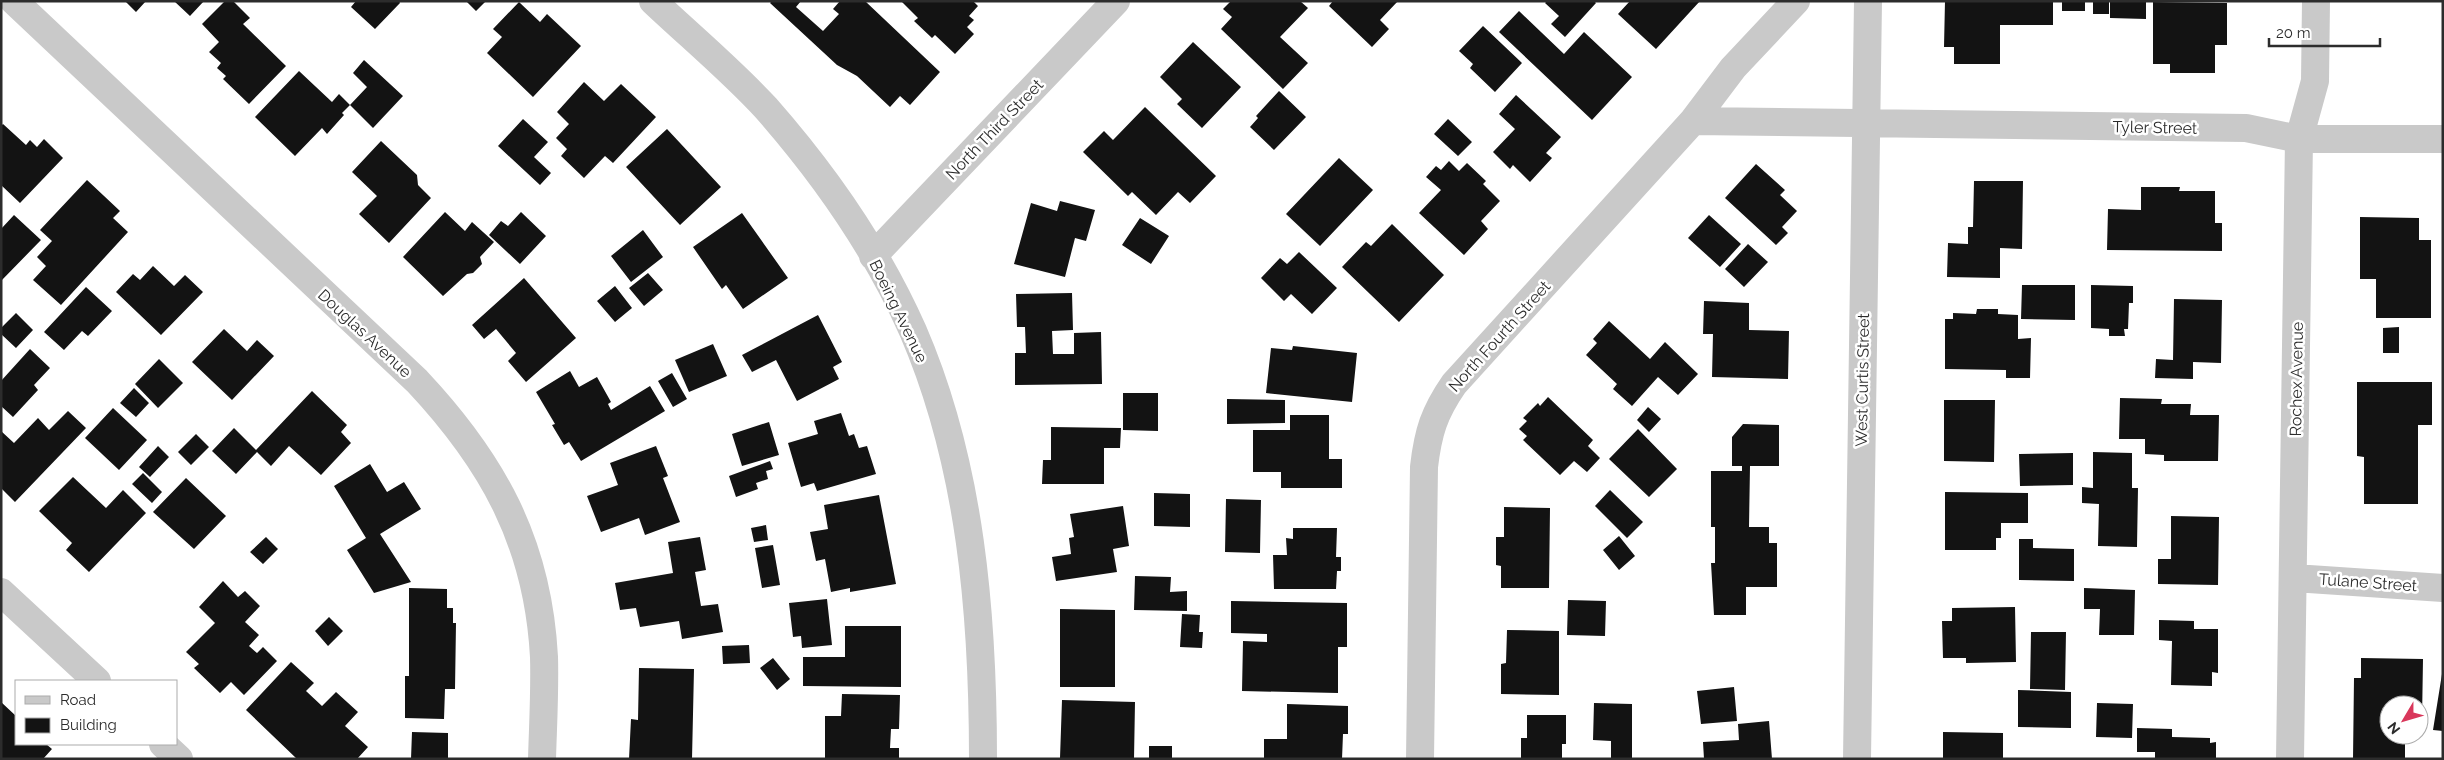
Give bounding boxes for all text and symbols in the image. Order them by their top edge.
scale bar [2269,15,2380,47]
text: 20 m [2276,24,2311,42]
street label: North Third Street [942,75,1047,183]
street label: Tyler Street [2113,117,2198,138]
street label: Boeing Avenue [865,257,932,366]
street label: North Fourth Street [1445,276,1555,396]
street label: Douglas Avenue [314,285,415,382]
street label: West Curtis Street [1852,313,1873,447]
street label: Rochex Avenue [2286,322,2307,437]
street label: Tulane Street [2318,570,2418,595]
legend [15,680,178,745]
text: Road [60,691,96,709]
north arrow [2379,695,2429,745]
text: Building [60,716,117,734]
text: N [2384,719,2403,737]

